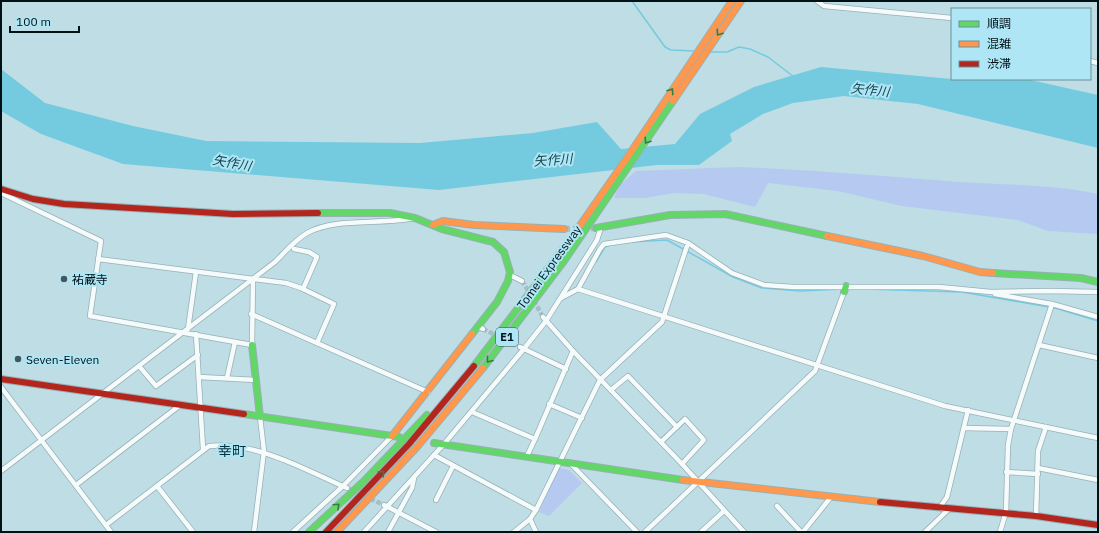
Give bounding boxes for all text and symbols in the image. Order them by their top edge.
scale bar [10,8,79,34]
legend [951,8,1091,80]
text: 100 m [16,14,51,29]
text: 順調 [987,16,1011,31]
one-way arrow [716,29,724,36]
text: 混雑 [987,36,1011,51]
text: 渋滞 [987,56,1011,71]
water label: 矢作川 [850,80,892,101]
one-way arrow [666,88,674,95]
one-way arrow [644,137,652,144]
water label: 矢作川 [533,150,575,170]
water label: 矢作川 [211,151,255,175]
street label: Tomei Expressway [514,222,584,312]
place label: 祐蔵寺 [72,272,108,287]
marker: 祐蔵寺 [59,274,69,284]
road number: E1 [496,328,518,346]
place label: Seven-Eleven [26,352,99,367]
marker: Seven-Eleven [13,354,23,364]
one-way arrow [487,356,494,363]
district label: 幸町 [218,442,246,460]
one-way arrow [377,471,384,478]
one-way arrow [333,503,340,510]

